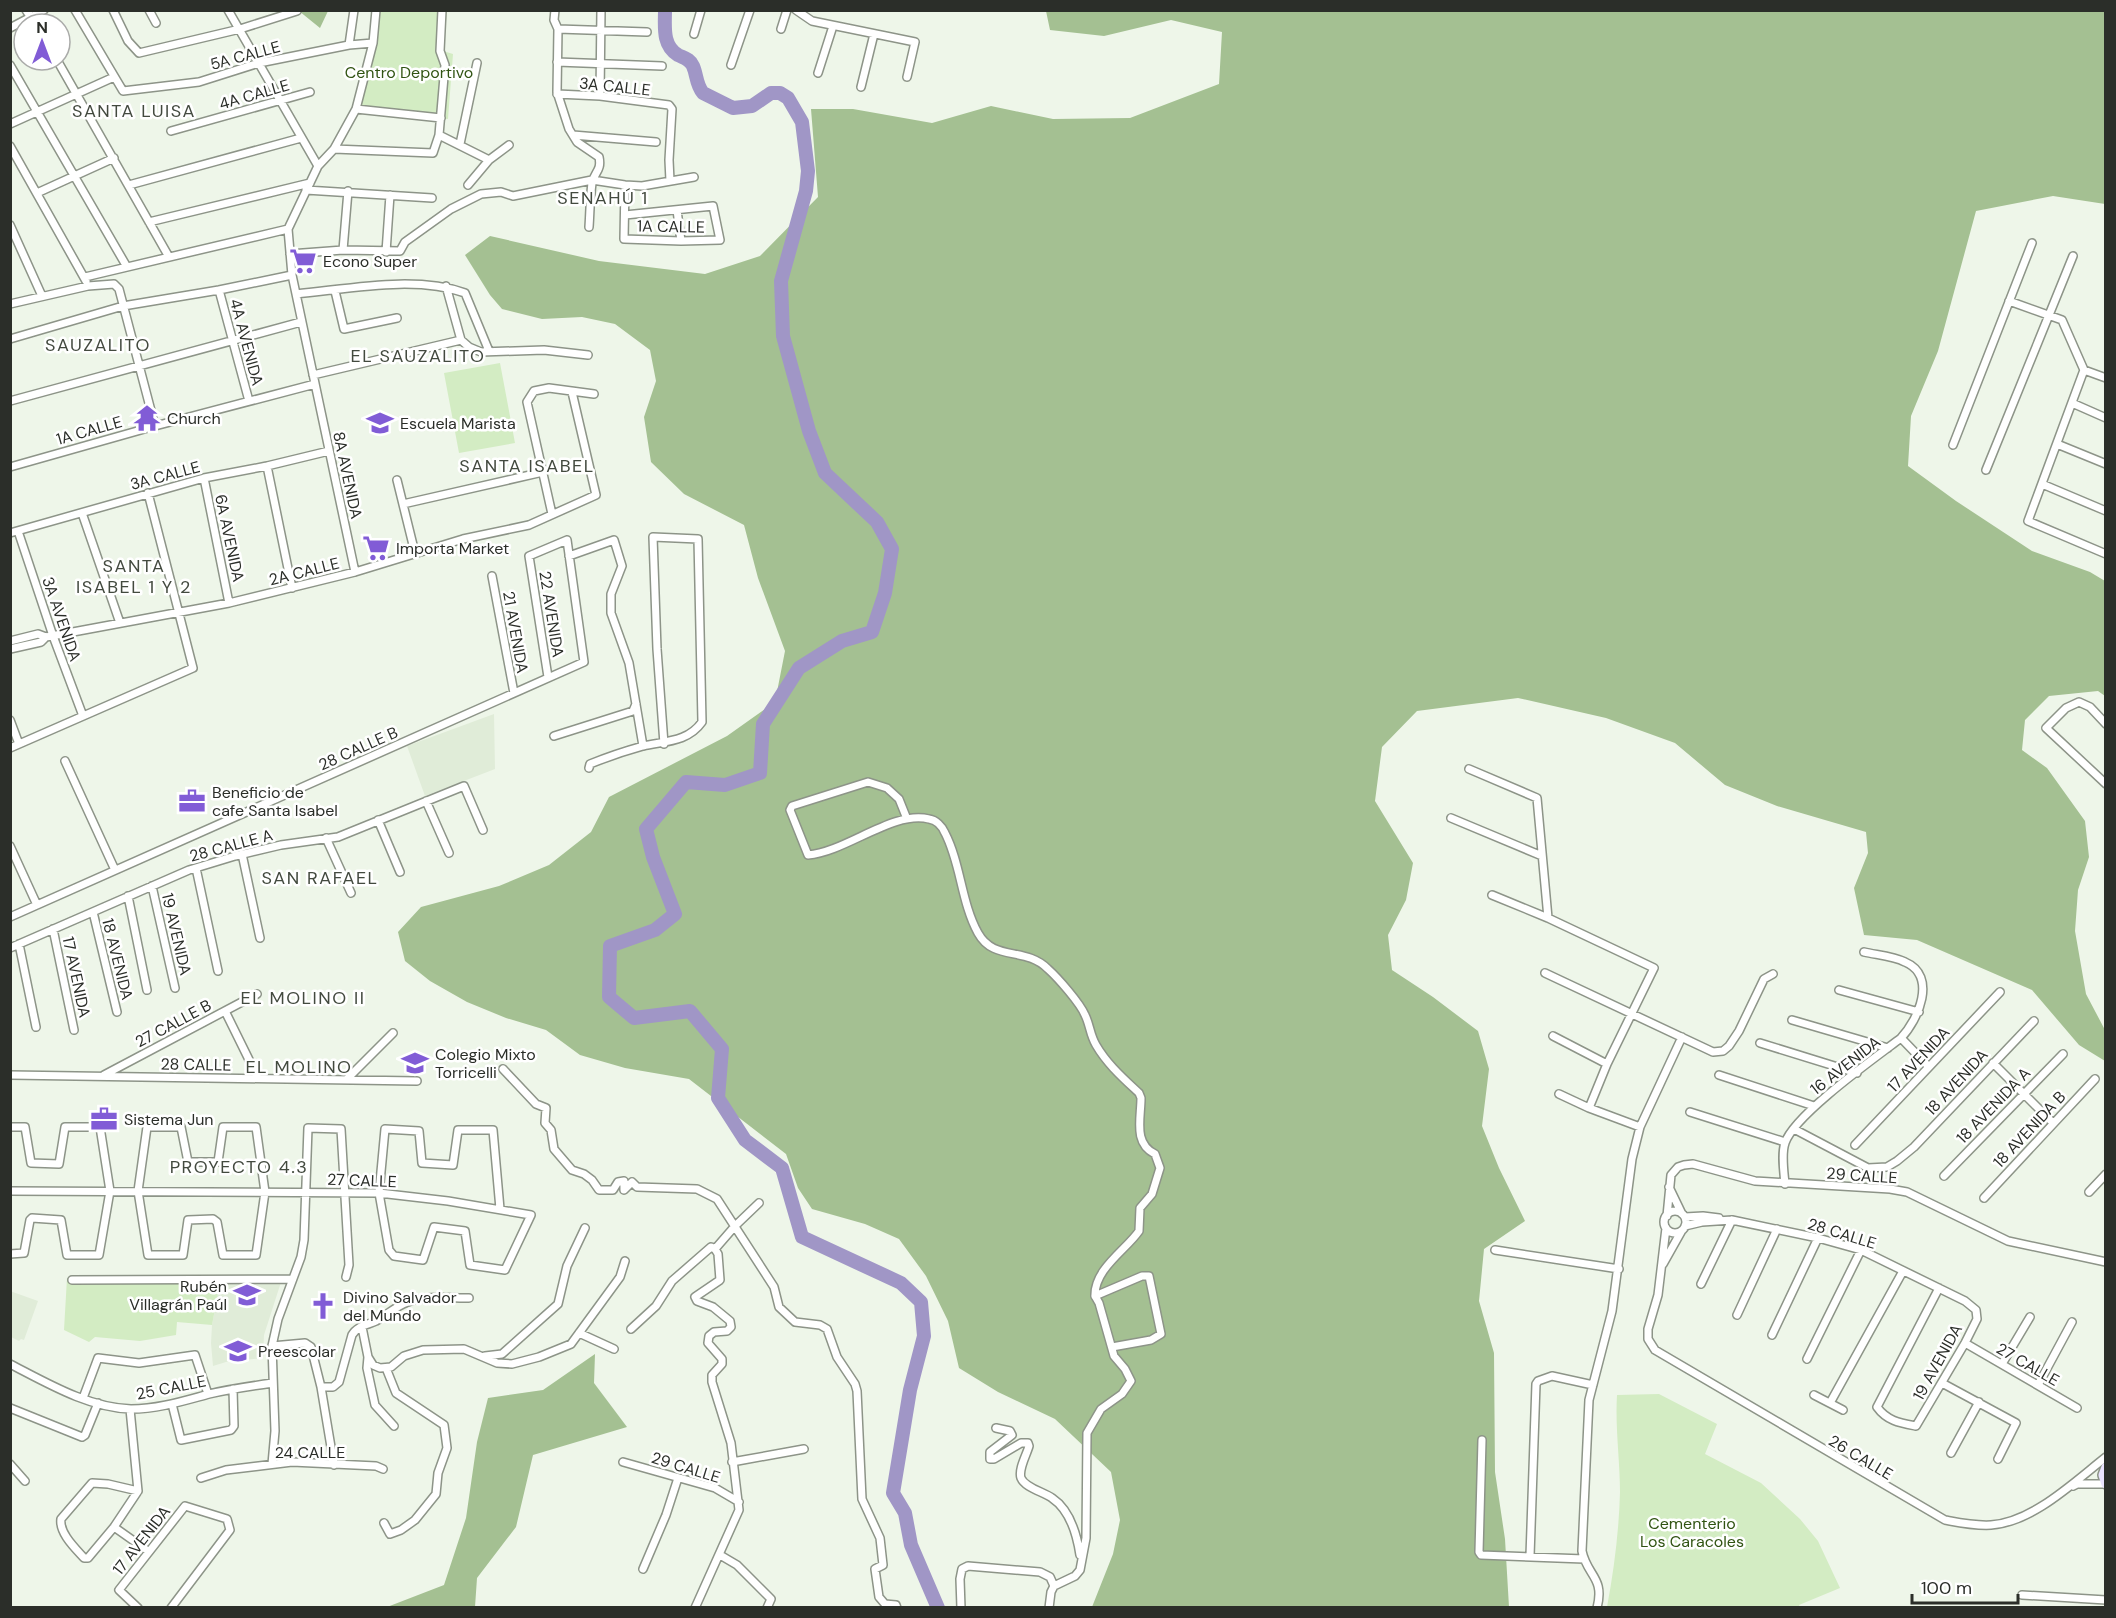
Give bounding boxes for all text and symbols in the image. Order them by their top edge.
north arrow [12,12,72,72]
text: N [36,17,48,38]
street label: 5A CALLE [208,36,282,75]
park label: Centro Deportivo [345,62,473,83]
street label: 3A CALLE [578,72,652,101]
street label: 4A CALLE [216,74,292,115]
district label: SANTA LUISA [72,99,196,123]
district label: SENAHÚ 1 [557,186,649,210]
street label: 1A CALLE [637,215,705,238]
supermarket icon: Econo Super [288,246,318,276]
place label: Econo Super [323,251,417,272]
street label: 4A AVENIDA [225,296,268,388]
district label: SAUZALITO [45,333,151,357]
district label: EL SAUZALITO [351,344,485,368]
temple icon: Church [132,403,162,433]
place label: Church [167,408,221,429]
school or university icon: Escuela Marista [365,408,395,438]
street label: 1A CALLE [54,411,125,450]
place label: Escuela Marista [400,413,516,434]
street label: 8A AVENIDA [328,430,367,521]
district label: SANTA ISABEL [459,454,595,478]
street label: 3A CALLE [128,456,202,495]
street label: 6A AVENIDA [210,493,249,584]
supermarket icon: Importa Market [361,533,391,563]
place label: Importa Market [396,538,509,559]
street label: 2A CALLE [267,553,342,590]
district label: SANTA ISABEL 1 Y 2 [76,554,192,599]
street label: 22 AVENIDA [534,569,569,659]
street label: 3A AVENIDA [37,574,86,665]
street label: 21 AVENIDA [498,589,533,675]
street label: 28 CALLE B [315,722,401,775]
place label: Beneficio de cafe Santa Isabel [212,782,338,821]
office icon: Beneficio de cafe Santa Isabel [177,786,207,816]
street label: 28 CALLE A [187,824,276,867]
district label: SAN RAFAEL [261,866,379,890]
street label: 19 AVENIDA [157,891,196,978]
street label: 18 AVENIDA [97,916,138,1002]
street label: 17 AVENIDA [58,935,95,1020]
district label: EL MOLINO II [241,986,365,1010]
street label: 27 CALLE B [131,995,215,1052]
street label: 17 AVENIDA [1883,1022,1954,1097]
street label: 16 AVENIDA [1806,1031,1885,1099]
place label: Colegio Mixto Torricelli [435,1044,536,1083]
street label: 18 AVENIDA [1920,1044,1993,1120]
school or university icon: Colegio Mixto Torricelli [400,1048,430,1078]
street label: 28 CALLE [160,1053,231,1076]
district label: EL MOLINO [245,1055,353,1079]
street label: 18 AVENIDA A [1952,1062,2035,1148]
street label: 18 AVENIDA B [1988,1087,2070,1172]
office icon: Sistema Jun [89,1104,119,1134]
place label: Sistema Jun [124,1109,214,1130]
district label: PROYECTO 4.3 [170,1155,308,1179]
street label: 29 CALLE [1826,1163,1898,1188]
street label: 27 CALLE [327,1169,397,1192]
street label: 28 CALLE [1805,1213,1879,1254]
place label: Rubén Villagrán Paúl [129,1276,227,1315]
school or university icon: Rubén Villagrán Paúl [232,1280,262,1310]
place label: Divino Salvador del Mundo [343,1287,457,1326]
church icon: Divino Salvador del Mundo [308,1291,338,1321]
street label: 19 AVENIDA [1908,1320,1967,1404]
school or university icon: Preescolar [223,1336,253,1366]
street label: 27 CALLE [1992,1338,2063,1391]
place label: Preescolar [258,1341,336,1362]
street label: 25 CALLE [134,1370,208,1405]
street label: 26 CALLE [1825,1430,1897,1485]
street label: 24 CALLE [275,1442,345,1463]
street label: 29 CALLE [649,1447,723,1488]
street label: 17 AVENIDA [108,1501,175,1579]
park label: Cementerio Los Caracoles [1640,1513,1744,1552]
scale bar [1912,1567,2018,1605]
text: 100 m [1921,1576,1972,1600]

